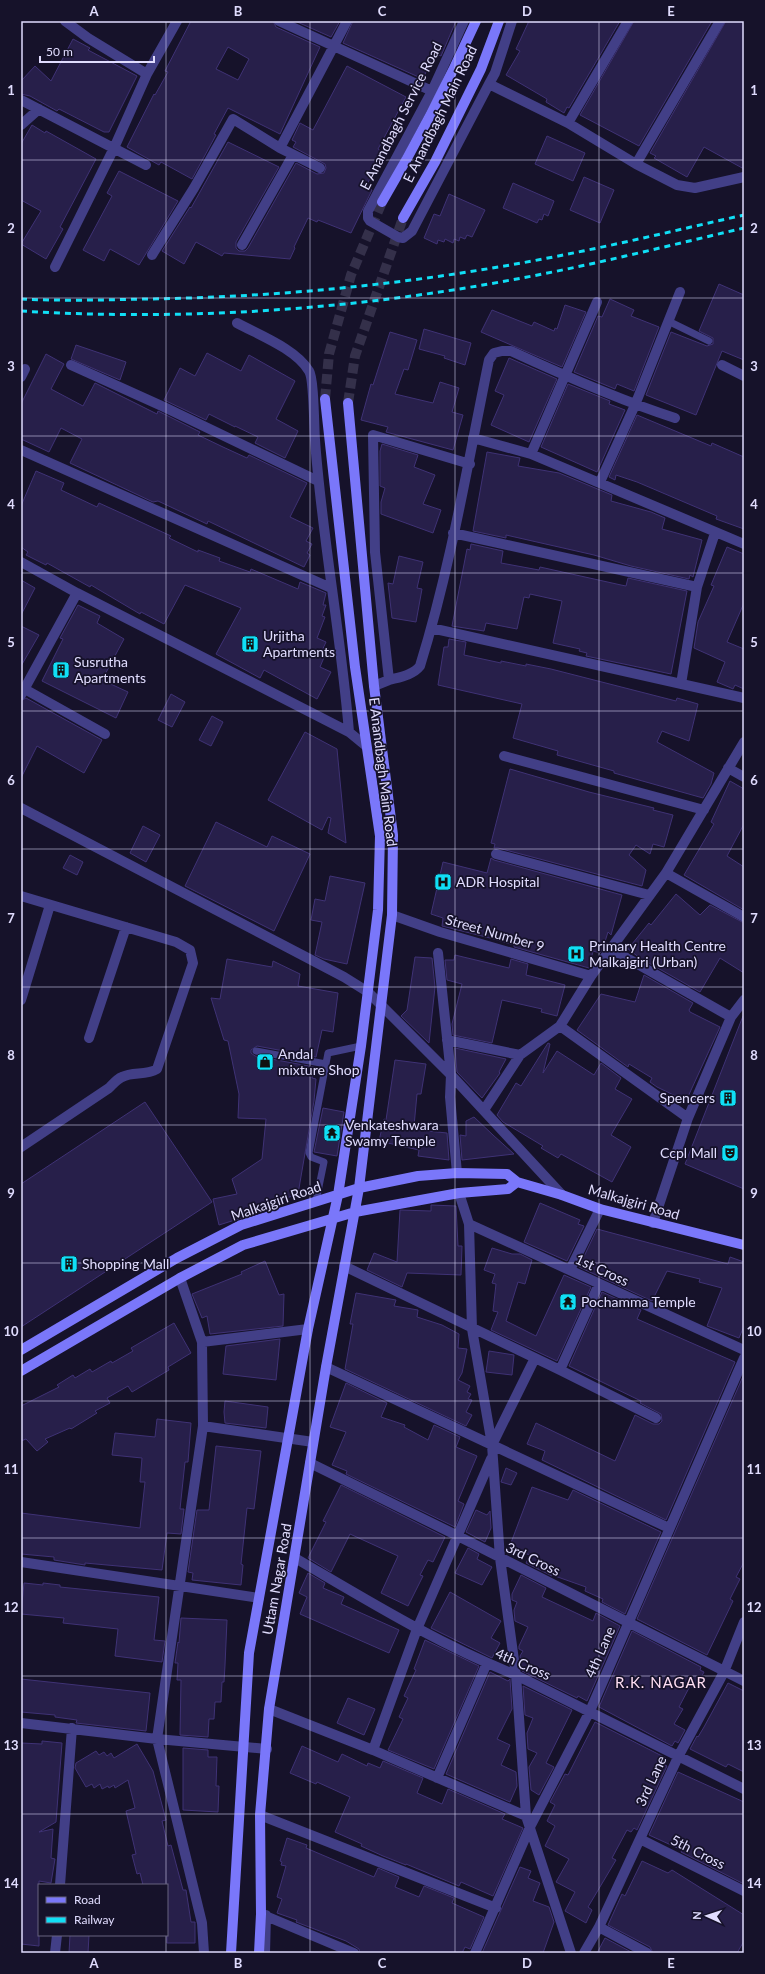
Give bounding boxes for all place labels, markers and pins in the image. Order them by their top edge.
place label: Urjitha Apartments [263,627,335,660]
building icon: Urjitha Apartments [240,634,260,654]
place label: Susrutha Apartments [74,653,146,686]
building icon: Susrutha Apartments [51,660,71,680]
hospital icon: ADR Hospital [433,872,453,892]
place label: ADR Hospital [456,873,539,890]
place label: Primary Health Centre Malkajgiri (Urban) [589,937,726,970]
hospital icon: Primary Health Centre Malkajgiri (Urban) [566,944,586,964]
place label: Andal mixture Shop [278,1045,360,1078]
shop icon: Andal mixture Shop [255,1052,275,1072]
building icon: Spencers [718,1088,738,1108]
place label: Spencers [659,1089,715,1106]
place label: Venkateshwara Swamy Temple [345,1116,439,1149]
temple icon: Venkateshwara Swamy Temple [322,1123,342,1143]
theatre icon: Ccpl Mall [720,1143,740,1163]
place label: Ccpl Mall [660,1144,717,1161]
building icon: Shopping Mall [59,1254,79,1274]
place label: Shopping Mall [82,1255,169,1272]
temple icon: Pochamma Temple [558,1292,578,1312]
place label: Pochamma Temple [581,1293,696,1310]

